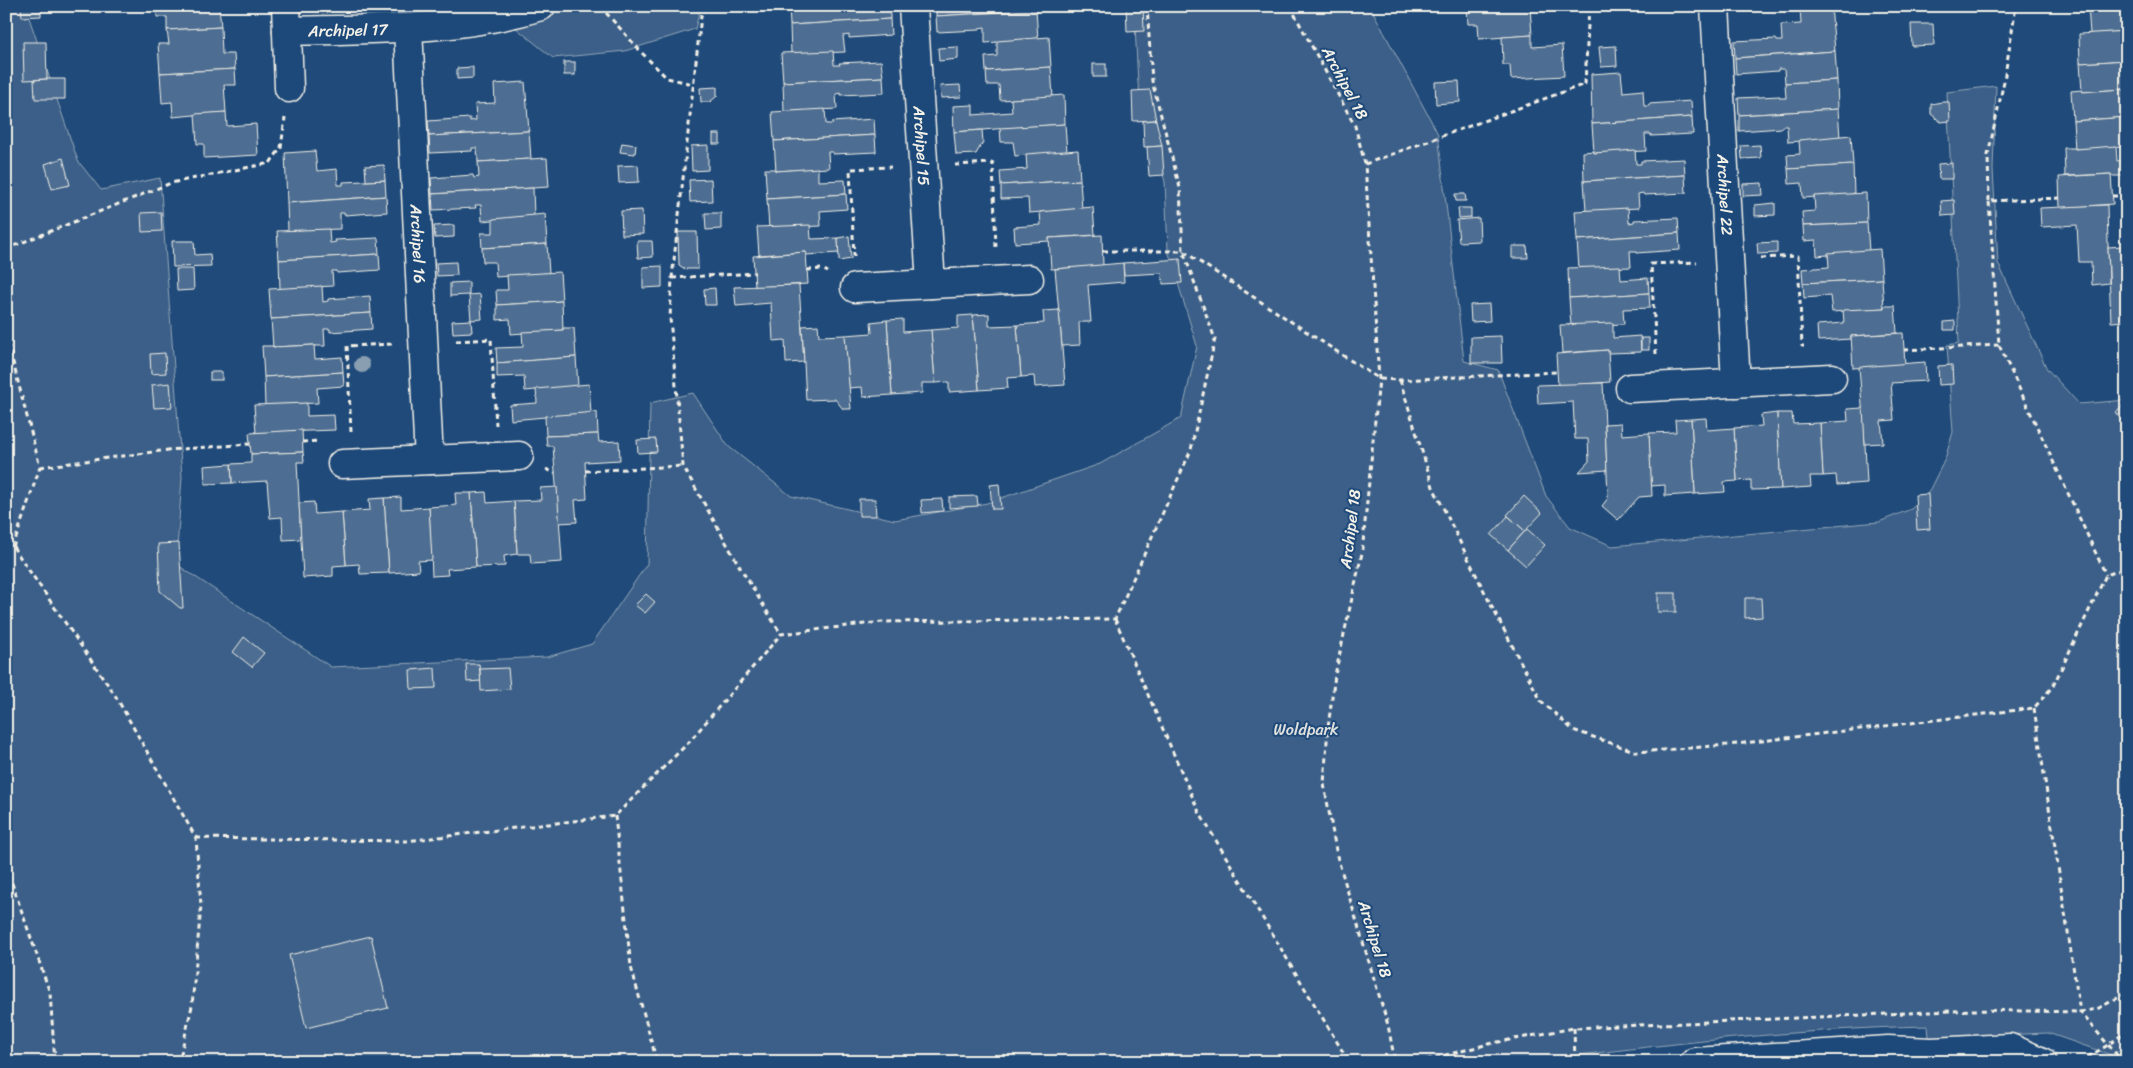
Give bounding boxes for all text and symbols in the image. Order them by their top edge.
street label: Archipel 17 [307,14,389,45]
street label: Archipel 18 [1313,40,1377,125]
street label: Archipel 15 [905,104,939,187]
street label: Archipel 22 [1709,152,1742,236]
street label: Archipel 16 [402,202,435,284]
street label: Archipel 18 [1331,487,1369,571]
park label: Woldpark [1274,715,1339,744]
street label: Archipel 18 [1349,896,1401,982]

